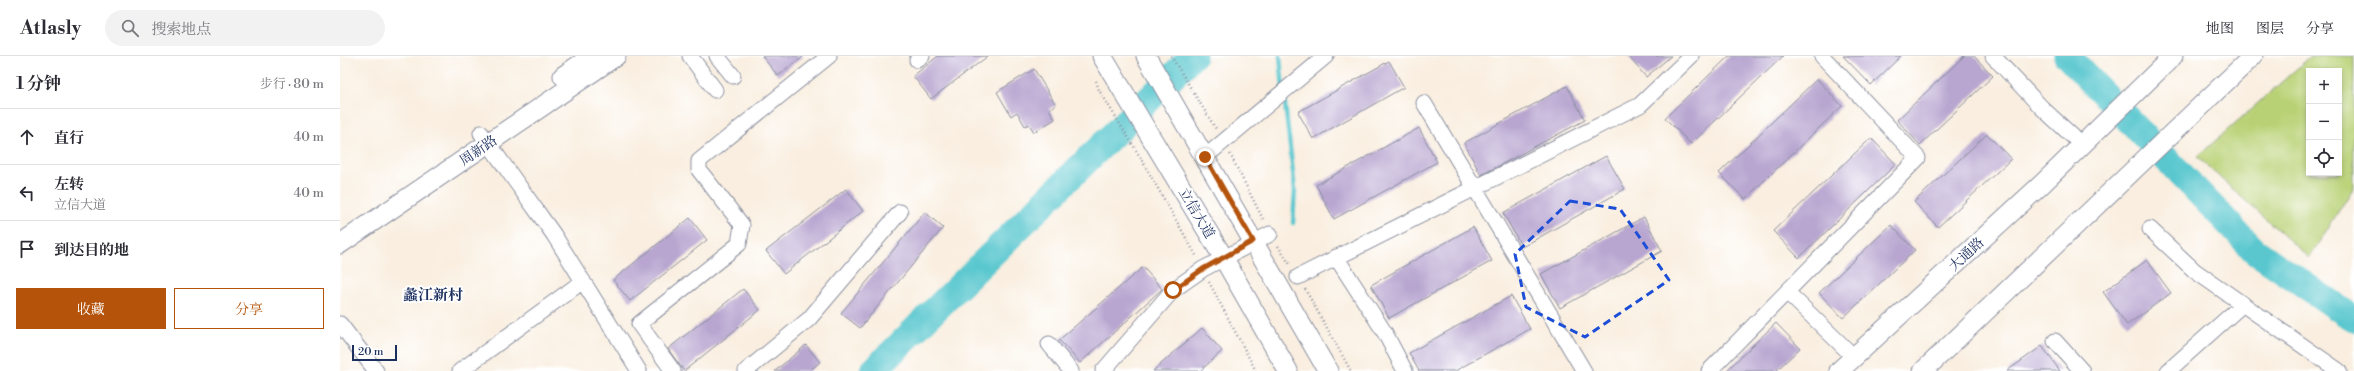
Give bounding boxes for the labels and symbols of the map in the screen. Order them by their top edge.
street label: 周新路 [456,132,501,170]
route end [1196,148,1214,166]
street label: 立信大道 [1174,185,1218,242]
street label: 大通路 [1945,234,1988,276]
route start [1164,281,1182,299]
district label: 蠡江新村 [403,286,463,305]
scale bar [352,343,397,362]

